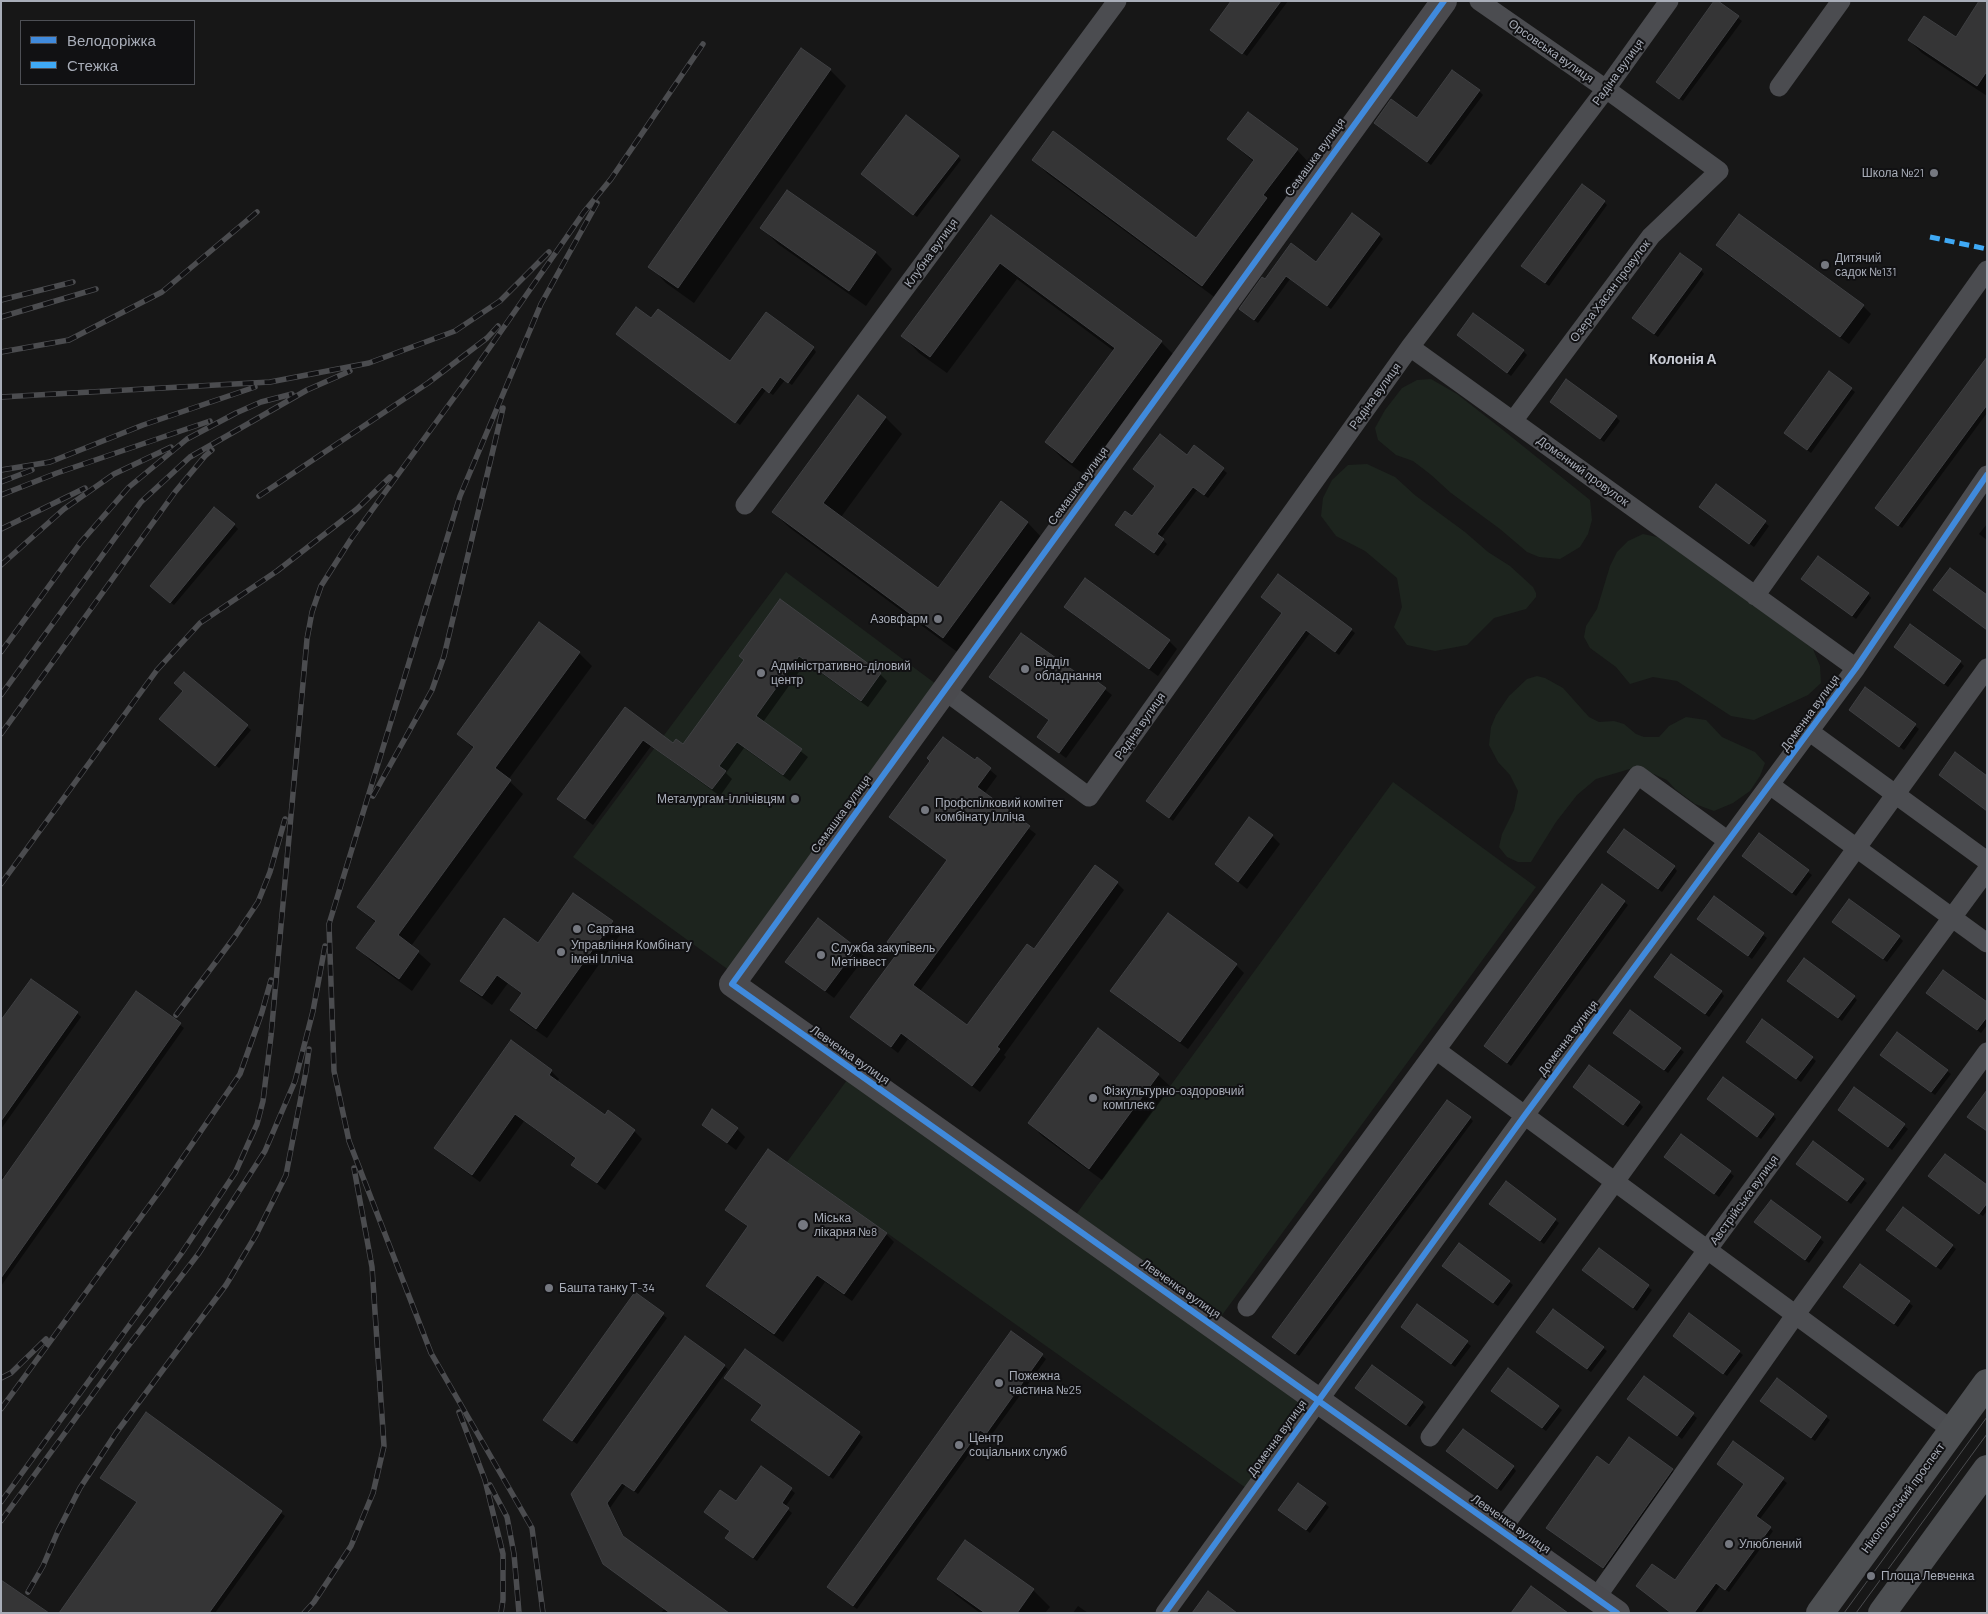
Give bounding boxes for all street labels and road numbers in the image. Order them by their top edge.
street label: Орсовська вулиця [1506,16,1596,86]
street label: Радіна вулиця [1589,36,1647,108]
street label: Семашка вулиця [1282,115,1348,199]
street label: Клубна вулиця [901,216,961,290]
street label: Озера Хасан провулок [1567,237,1653,345]
street label: Радіна вулиця [1346,360,1404,432]
street label: Доменний провулок [1534,433,1632,509]
street label: Семашка вулиця [1045,444,1111,528]
street label: Доменна вулиця [1777,672,1843,754]
street label: Радіна вулиця [1112,690,1168,762]
street label: Семашка вулиця [808,772,874,856]
street label: Доменна вулиця [1535,997,1601,1079]
street label: Левченка вулиця [808,1022,892,1088]
street label: Австрійська вулиця [1707,1152,1781,1248]
street label: Левченка вулиця [1139,1256,1223,1322]
street label: Доменна вулиця [1244,1397,1310,1479]
street label: Нікопольський проспект [1858,1440,1948,1556]
street label: Левченка вулиця [1469,1491,1553,1557]

